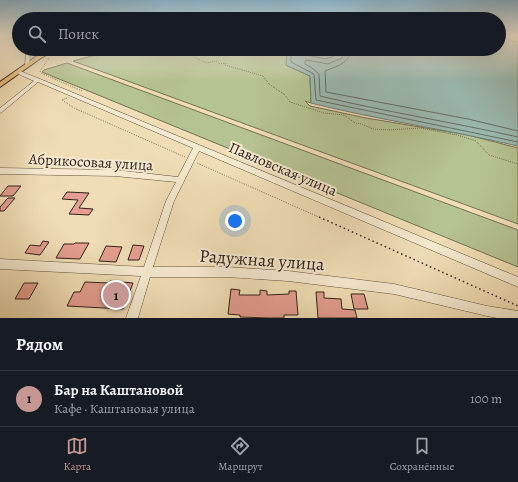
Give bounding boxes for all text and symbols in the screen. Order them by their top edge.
search box [12,12,506,56]
icon: search [26,23,48,45]
text: Поиск [58,24,99,44]
street label: Павловская улица [226,137,340,201]
street label: Абрикосовая улица [27,149,154,175]
your location [225,211,245,231]
street label: Радужная улица [199,244,326,276]
pin: 1 [103,280,129,310]
text: Рядом [16,333,63,356]
text: Бар на Каштановой [54,380,183,400]
text: 1 [27,390,31,407]
text: 100 m [470,390,502,407]
text: Кафе · Каштановая улица [54,400,195,417]
tab: Карта [63,435,91,474]
tab: Маршрут [218,435,263,474]
tab: Сохранённые [390,435,455,474]

